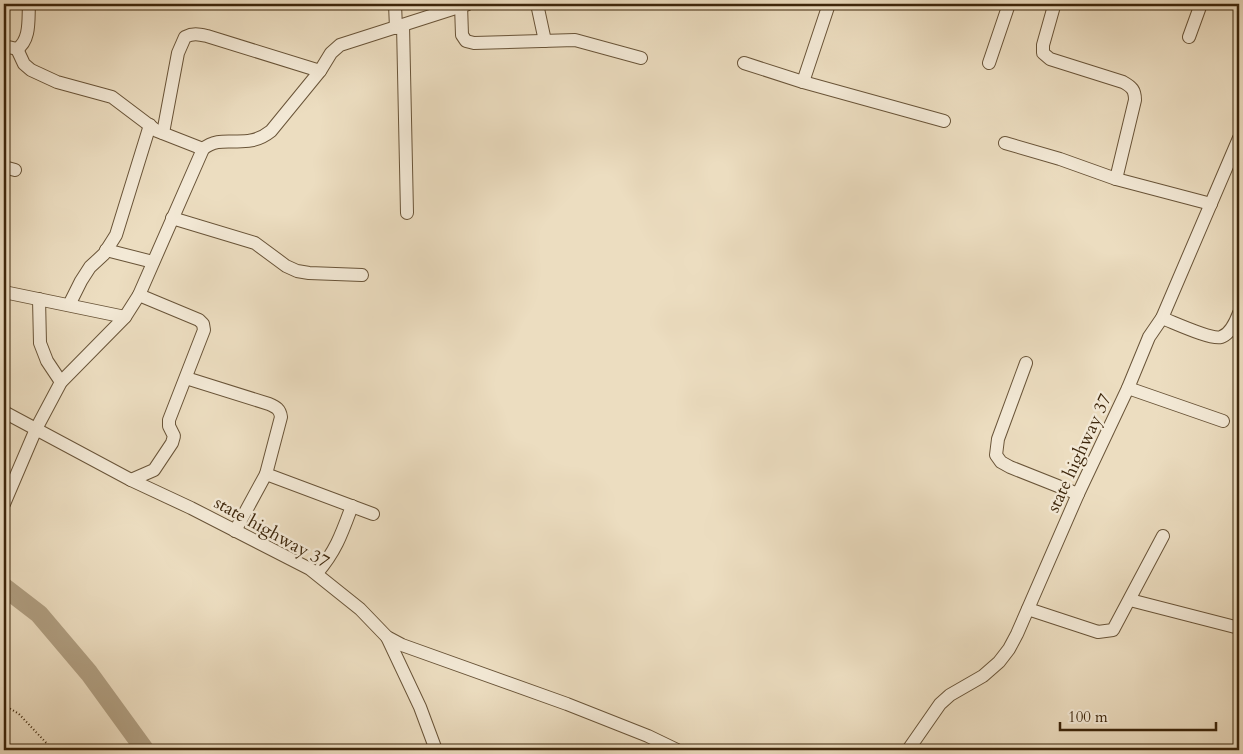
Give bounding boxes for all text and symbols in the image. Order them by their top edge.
street label: state highway 37 [1041,390,1118,517]
street label: state highway 37 [210,490,334,574]
scale bar [1060,699,1217,731]
text: 100 m [1068,707,1108,727]

